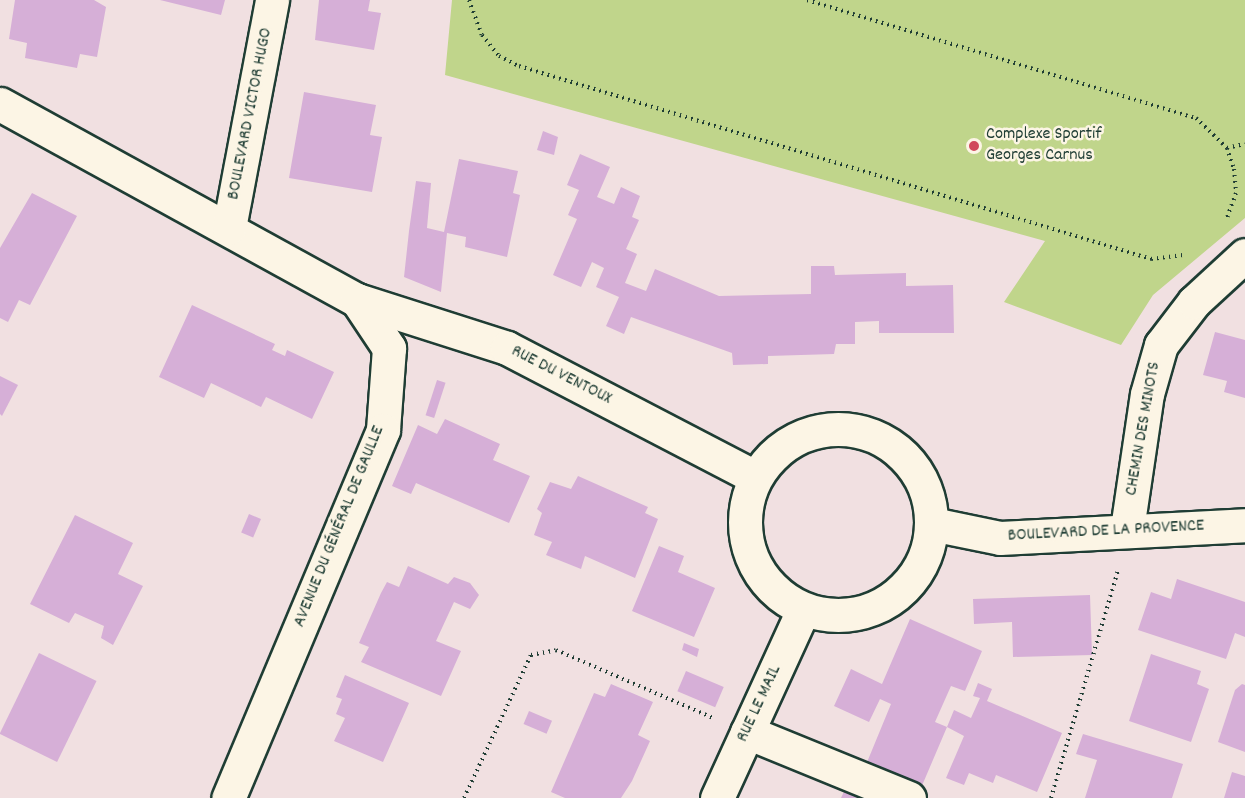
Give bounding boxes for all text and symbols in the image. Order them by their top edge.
street label: BOULEVARD VICTOR HUGO [224,26,278,202]
place label: Complexe Sportif Georges Carnus [986,125,1102,168]
marker: Complexe Sportif Georges Carnus [967,139,981,153]
street label: RUE DU VENTOUX [507,341,615,411]
street label: CHEMIN DES MINOTS [1122,360,1166,498]
street label: AVENUE DU GÉNÉRAL DE GAULLE [290,423,390,631]
street label: BOULEVARD DE LA PROVENCE [1007,516,1205,548]
street label: RUE LE MAIL [733,662,787,746]

